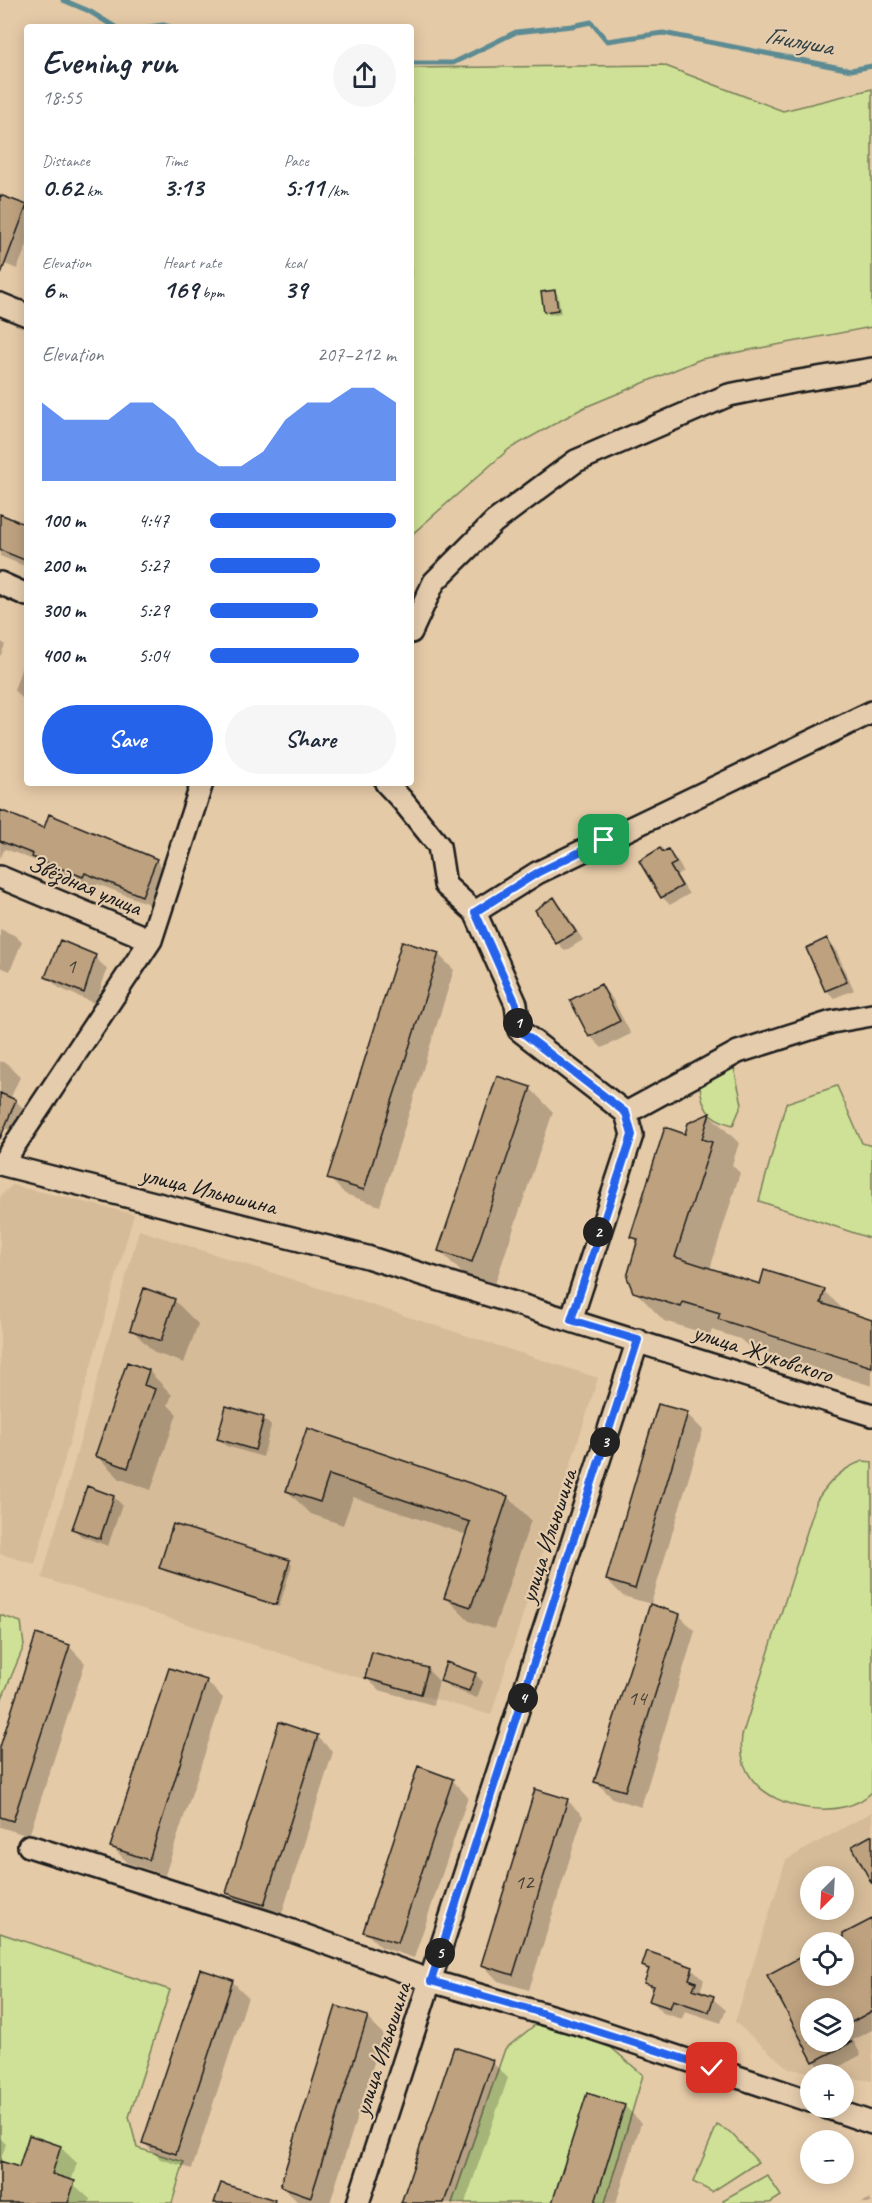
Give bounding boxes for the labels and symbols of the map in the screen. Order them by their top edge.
water label: Гнилуша [762,18,839,64]
pin [578,814,629,865]
street label: Звёздная улица [23,848,148,924]
house number: 1 [66,953,77,979]
pin: 1 [503,1008,533,1038]
street label: улица Ильюшина [136,1158,282,1222]
pin: 2 [583,1217,613,1247]
street label: улица Жуковского [688,1316,838,1390]
pin: 3 [590,1427,620,1457]
street label: улица Ильюшина [512,1463,584,1608]
pin: 4 [508,1683,538,1713]
house number: 14 [628,1685,649,1711]
north arrow [800,1866,854,1920]
house number: 12 [515,1869,535,1895]
pin: 5 [425,1938,455,1968]
street label: улица Ильюшина [346,1976,418,2121]
pin [686,2042,737,2093]

